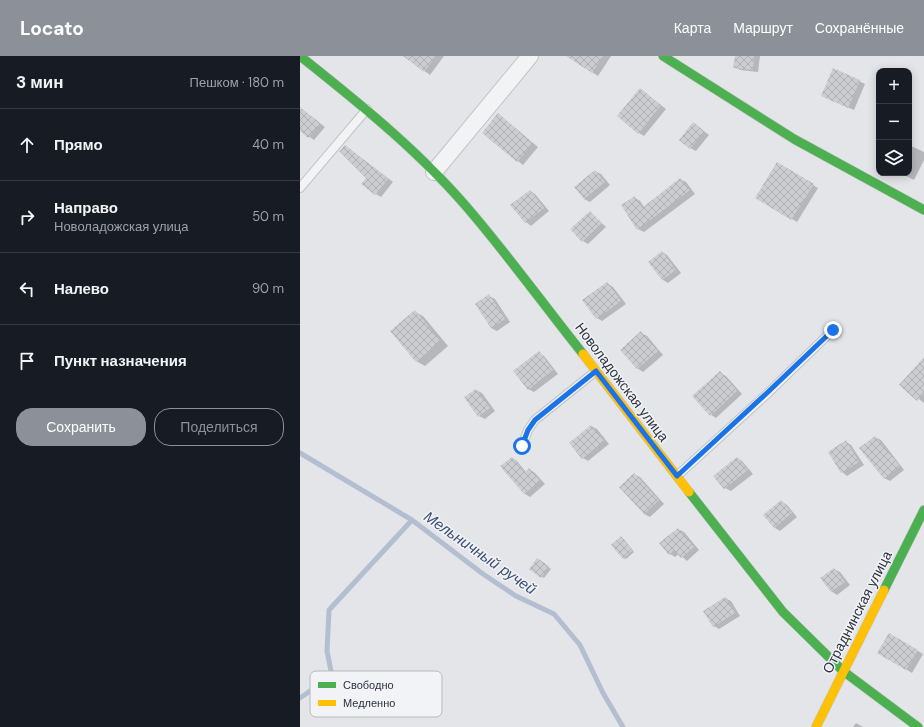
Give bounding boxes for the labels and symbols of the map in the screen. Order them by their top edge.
street label: Новоладожская улица [571,319,673,445]
route end [824,321,842,339]
route start [513,437,531,455]
water label: Мельничный ручей [420,507,541,600]
street label: Отраднинская улица [818,547,896,676]
legend [310,671,442,717]
text: Свободно [343,678,394,692]
text: Медленно [343,696,395,710]

